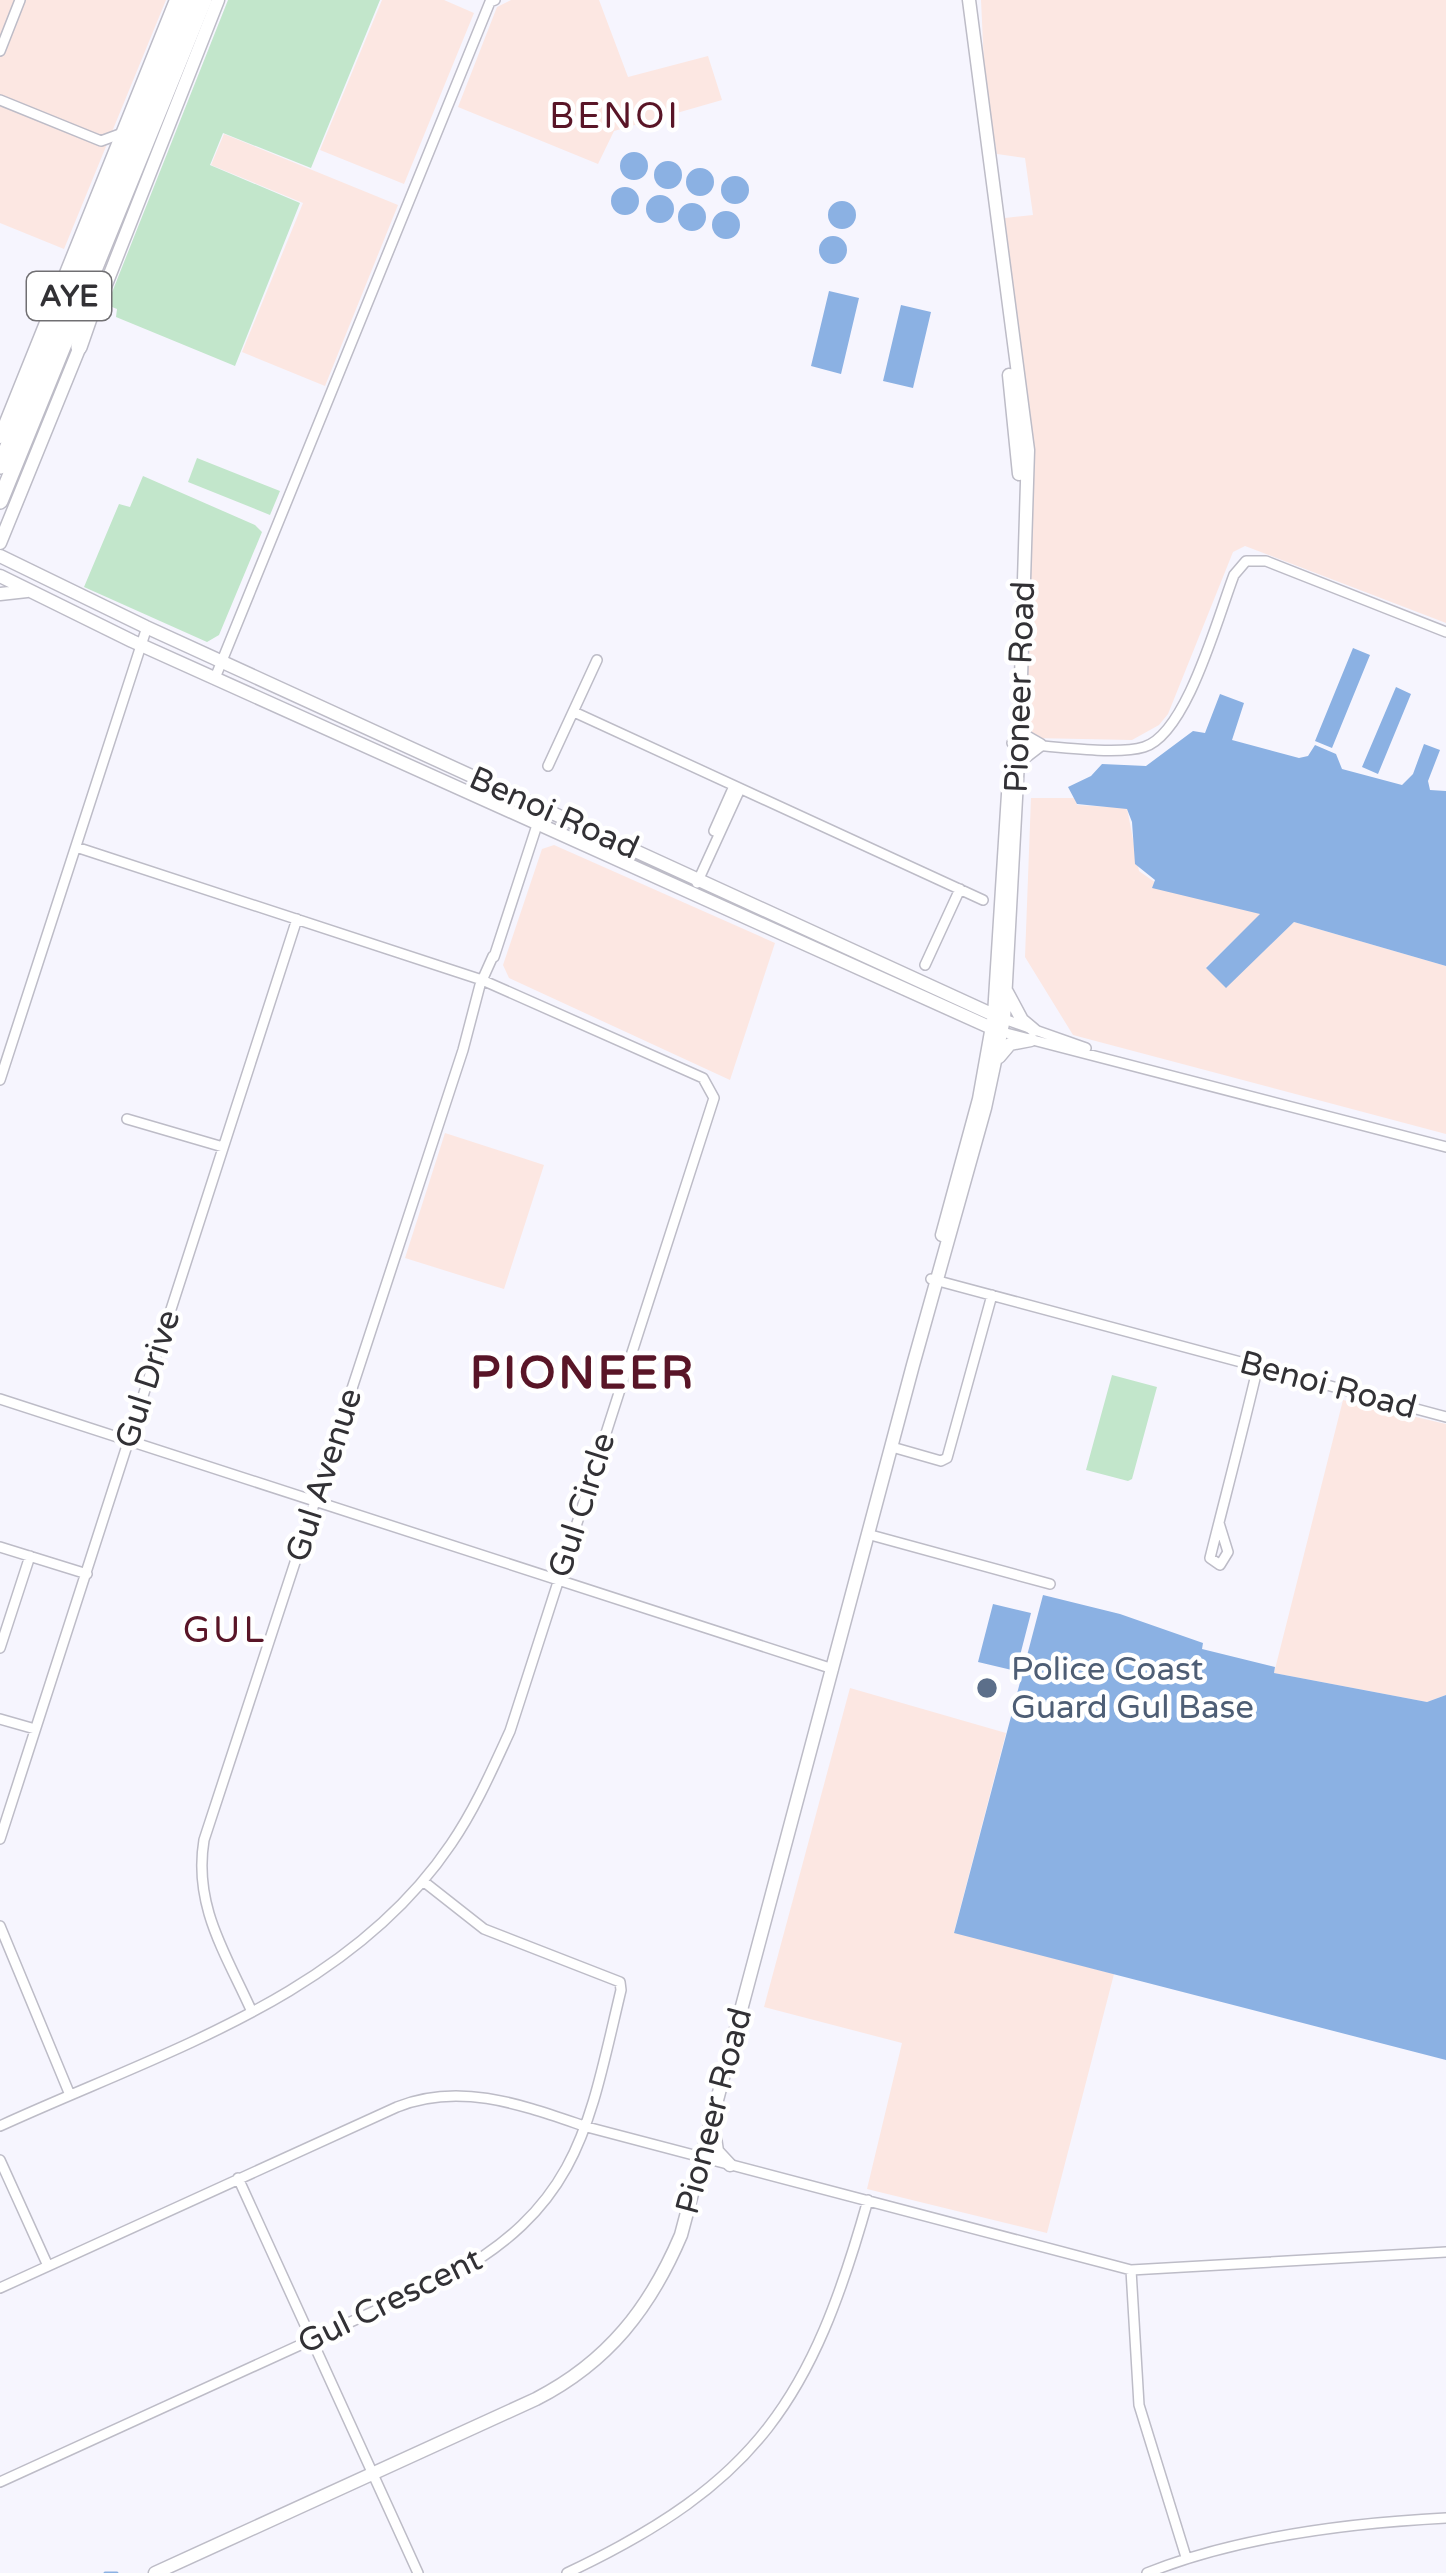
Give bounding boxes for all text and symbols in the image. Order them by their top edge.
district label: BENOI [549,95,681,138]
road number: AYE [27,272,111,320]
street label: Pioneer Road [997,580,1043,794]
street label: Benoi Road [463,758,645,868]
street label: Gul Drive [107,1305,189,1453]
street label: Benoi Road [1235,1343,1421,1427]
district label: PIONEER [470,1347,696,1401]
street label: Gul Avenue [278,1383,370,1567]
street label: Gul Circle [540,1428,624,1582]
district label: GUL [183,1609,267,1652]
place label: Police Coast Guard Gul Base [1011,1650,1254,1727]
marker: Police Coast Guard Gul Base [974,1675,1000,1701]
street label: Pioneer Road [668,2004,760,2218]
street label: Gul Crescent [292,2240,488,2362]

